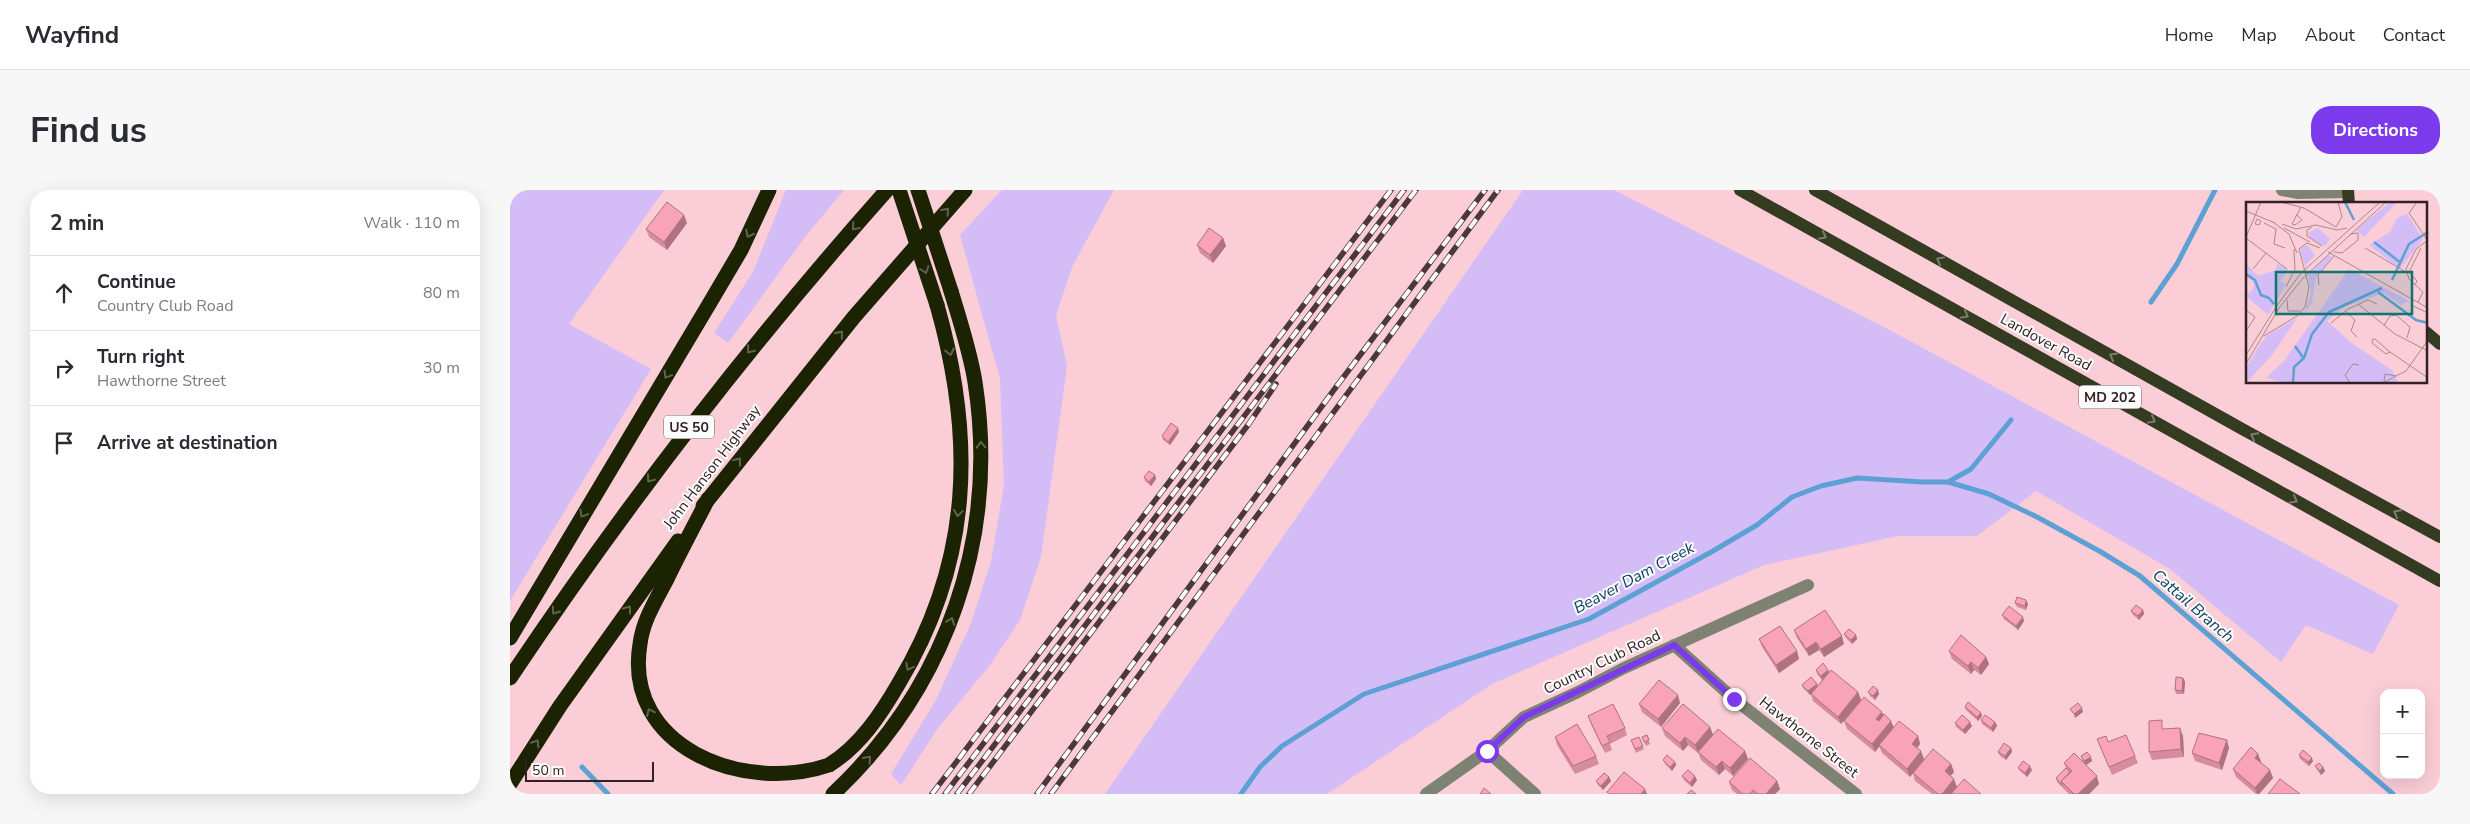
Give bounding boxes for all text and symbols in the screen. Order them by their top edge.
text: Wayfind [25,19,119,51]
text: Home [2165,23,2213,47]
text: Map [2241,23,2277,47]
text: About [2305,23,2355,47]
text: Contact [2383,23,2445,47]
button: Directions [2311,106,2440,154]
text: Find us [30,107,147,154]
inset map [2246,202,2428,384]
one-way arrow [940,207,949,216]
text: 2 min [50,209,104,237]
text: Walk · 110 m [364,212,460,234]
one-way arrow [852,221,861,230]
one-way arrow [745,229,755,238]
one-way arrow [1818,230,1827,240]
one-way arrow [1937,256,1946,266]
one-way arrow [920,265,930,273]
text: Continue [97,269,176,295]
icon: ahead [50,279,78,307]
text: 80 m [423,282,460,304]
text: Country Club Road [97,295,233,317]
one-way arrow [1959,309,1968,319]
street label: Landover Road [1997,309,2095,375]
one-way arrow [834,331,842,340]
text: Turn right [97,344,184,370]
one-way arrow [746,345,755,354]
one-way arrow [944,347,955,356]
one-way arrow [2109,352,2118,362]
icon: right [50,354,78,382]
text: 30 m [423,357,460,379]
one-way arrow [663,369,673,378]
text: Hawthorne Street [97,370,226,392]
road number: MD 202 [2079,386,2141,408]
street label: John Hanson Highway [658,401,765,534]
one-way arrow [2147,414,2156,424]
road number: US 50 [664,416,714,438]
icon: arrive [50,429,78,457]
text: Arrive at destination [97,430,278,456]
one-way arrow [2251,432,2260,442]
one-way arrow [976,440,986,448]
one-way arrow [733,458,741,467]
one-way arrow [647,473,656,483]
one-way arrow [2289,493,2298,503]
one-way arrow [580,509,590,518]
one-way arrow [953,509,964,517]
one-way arrow [2393,510,2402,520]
water label: Beaver Dam Creek [1570,536,1699,619]
water label: Cattail Branch [2147,564,2239,648]
one-way arrow [552,605,561,615]
one-way arrow [622,605,631,615]
one-way arrow [945,617,955,626]
street label: Country Club Road [1540,625,1664,699]
one-way arrow [905,661,915,670]
route end [1723,688,1746,711]
map controls [2380,689,2425,779]
button: + [2380,689,2425,734]
street label: Hawthorne Street [1755,692,1863,783]
one-way arrow [646,708,657,717]
button: − [2380,734,2425,779]
one-way arrow [530,739,539,749]
route start [1476,740,1499,763]
one-way arrow [862,756,871,765]
scale bar [525,759,654,782]
text: 50 m [532,761,564,780]

